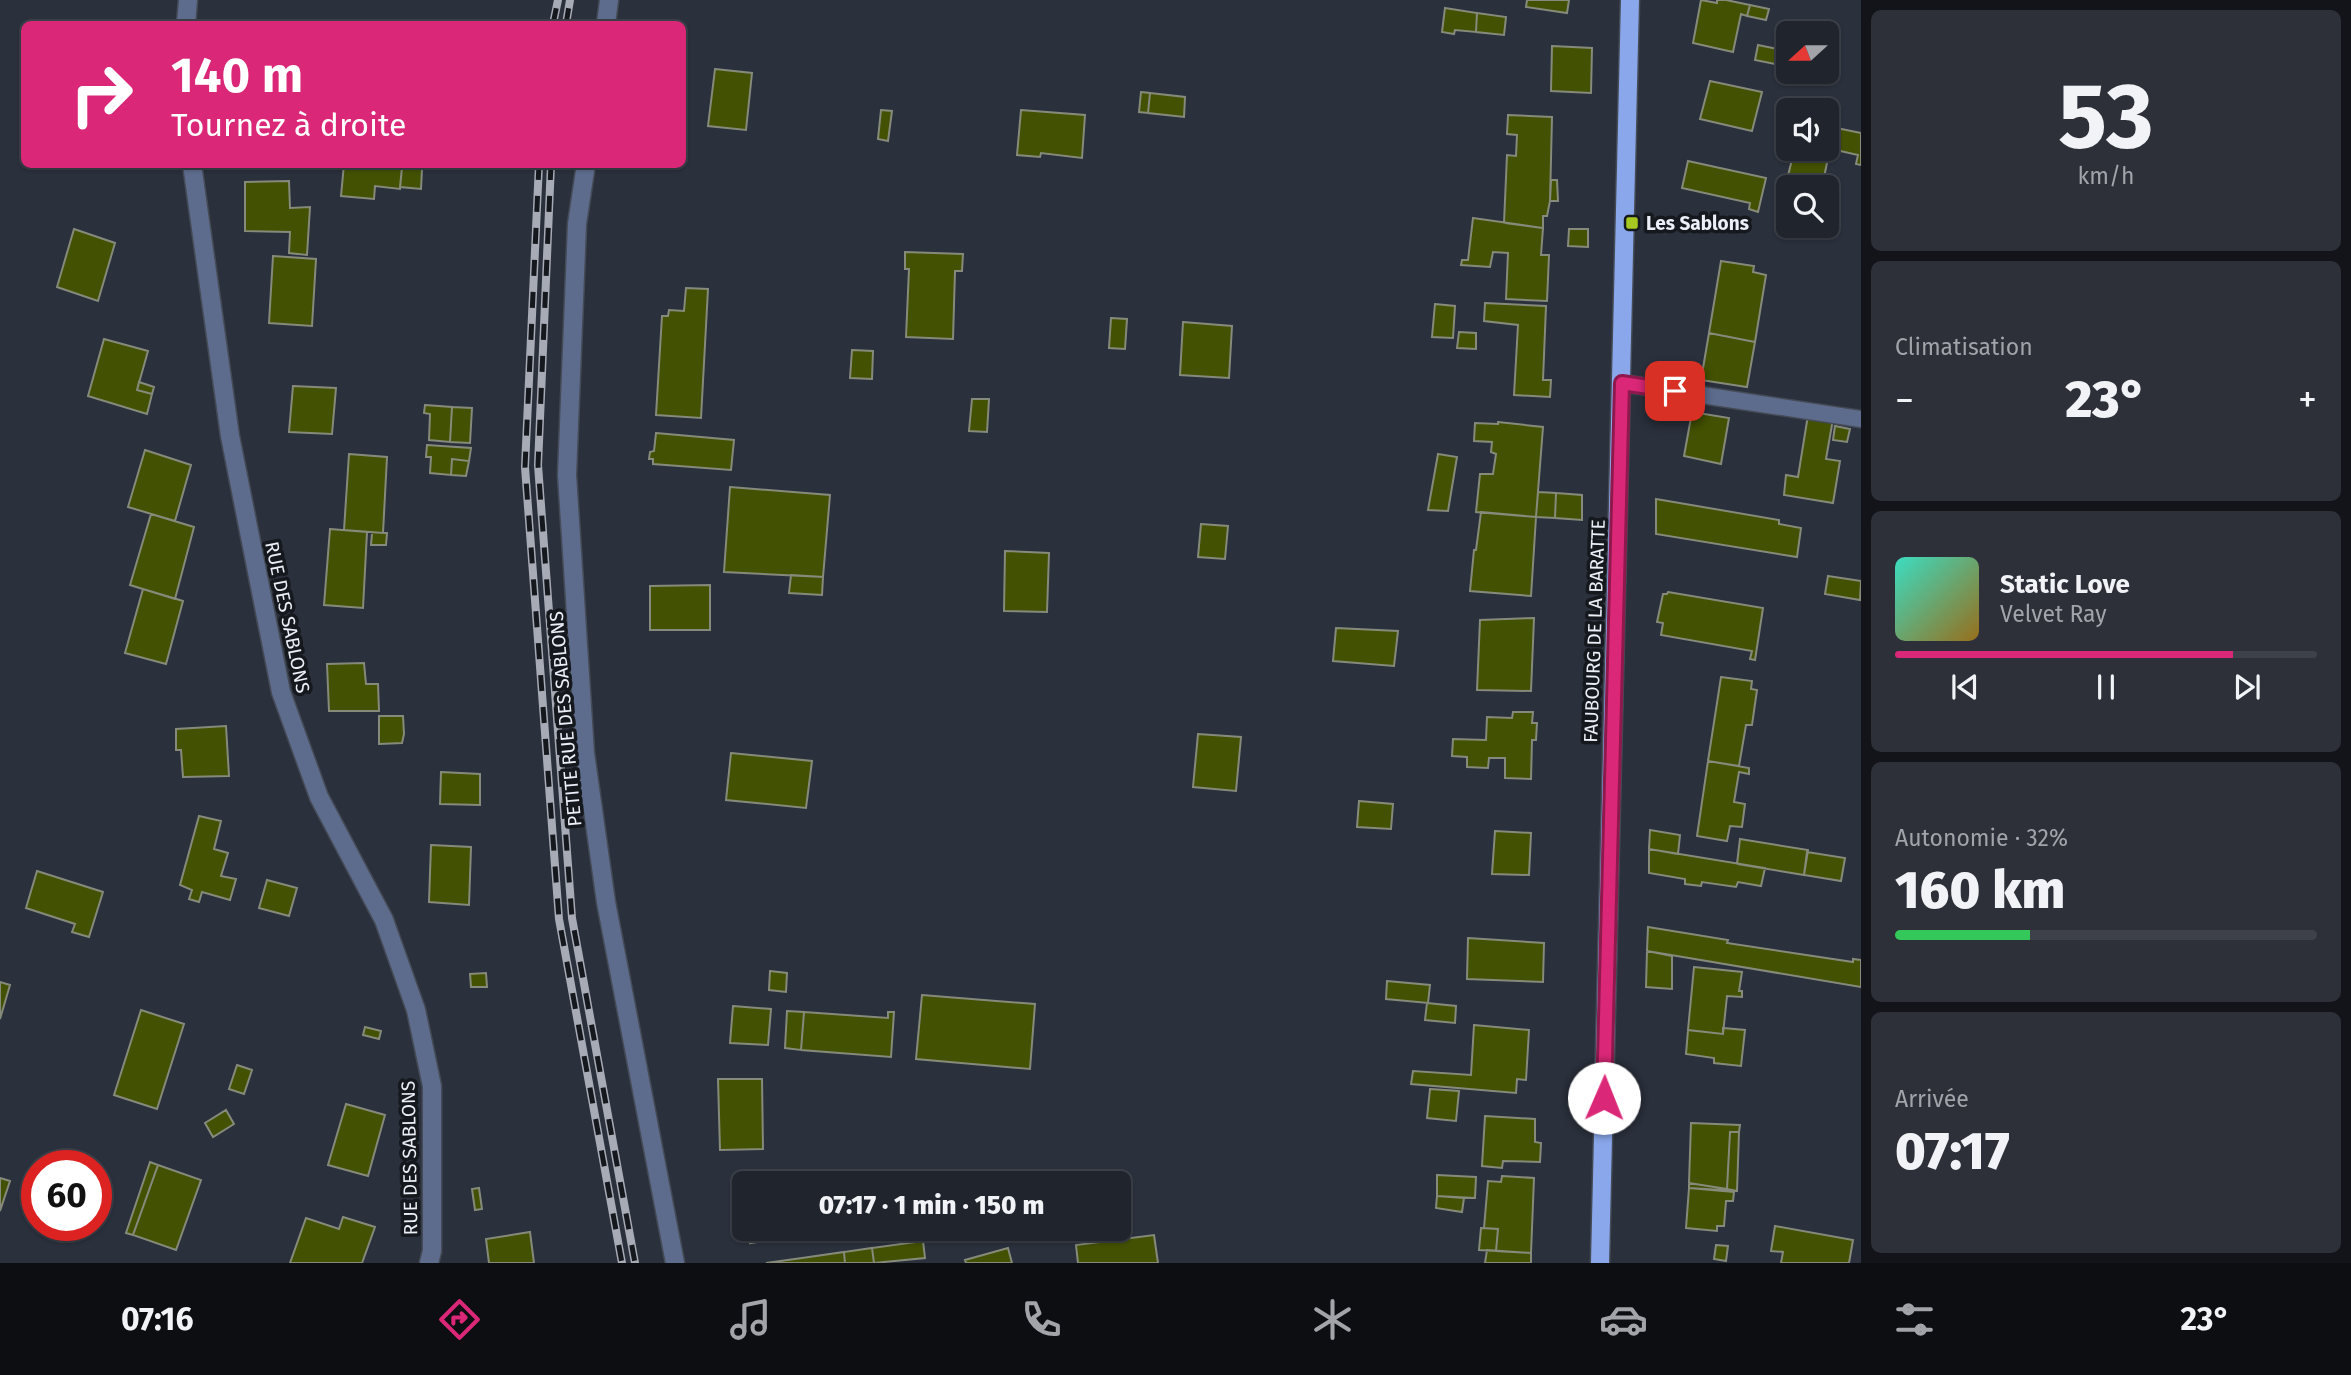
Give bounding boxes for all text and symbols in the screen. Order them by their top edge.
north arrow [1776,21,1839,84]
map controls [1776,21,1839,238]
text: 140 m [171,46,303,105]
icon: right [56,49,147,140]
text: 53 [2058,62,2154,171]
button: sound [1776,98,1839,161]
text: Tournez à droite [171,106,407,144]
text: km/h [2078,162,2134,190]
button: search [1776,175,1839,238]
place label: Les Sablons [1646,212,1749,235]
marker: Les Sablons [1624,215,1640,231]
text: Climatisation [1895,333,2033,361]
pin [1645,361,1705,421]
text: 23° [2065,368,2147,431]
icon: arrive [1656,372,1694,410]
text: − [1895,377,1914,423]
text: + [2298,377,2317,423]
street label: FAUBOURG DE LA BARATTE [1579,519,1610,743]
street label: RUE DES SABLONS [260,539,315,695]
text: Static Love [2000,569,2130,600]
text: Velvet Ray [2000,600,2107,628]
street label: PETITE RUE DES SABLONS [545,610,586,828]
icon: previous [1946,668,1984,706]
icon: pause [2087,668,2125,706]
icon: next [2228,668,2266,706]
text: Autonomie · 32% [1895,824,2068,852]
text: 160 km [1895,859,2065,922]
position arrow [1567,1061,1641,1135]
street label: RUE DES SABLONS [397,1081,422,1235]
text: Arrivée [1895,1085,1969,1113]
text: 07:17 [1895,1120,2010,1183]
speed limit sign: 60 [21,1150,112,1241]
text: 07:17 · 1 min · 150 m [819,1190,1044,1221]
icon: directions [435,1295,484,1344]
icon: music [726,1295,775,1344]
icon: phone [1017,1295,1066,1344]
icon: climate [1308,1295,1357,1344]
icon: car [1599,1295,1648,1344]
icon: filters [1890,1295,1939,1344]
text: 07:16 [121,1300,193,1338]
text: 23° [2180,1300,2230,1338]

